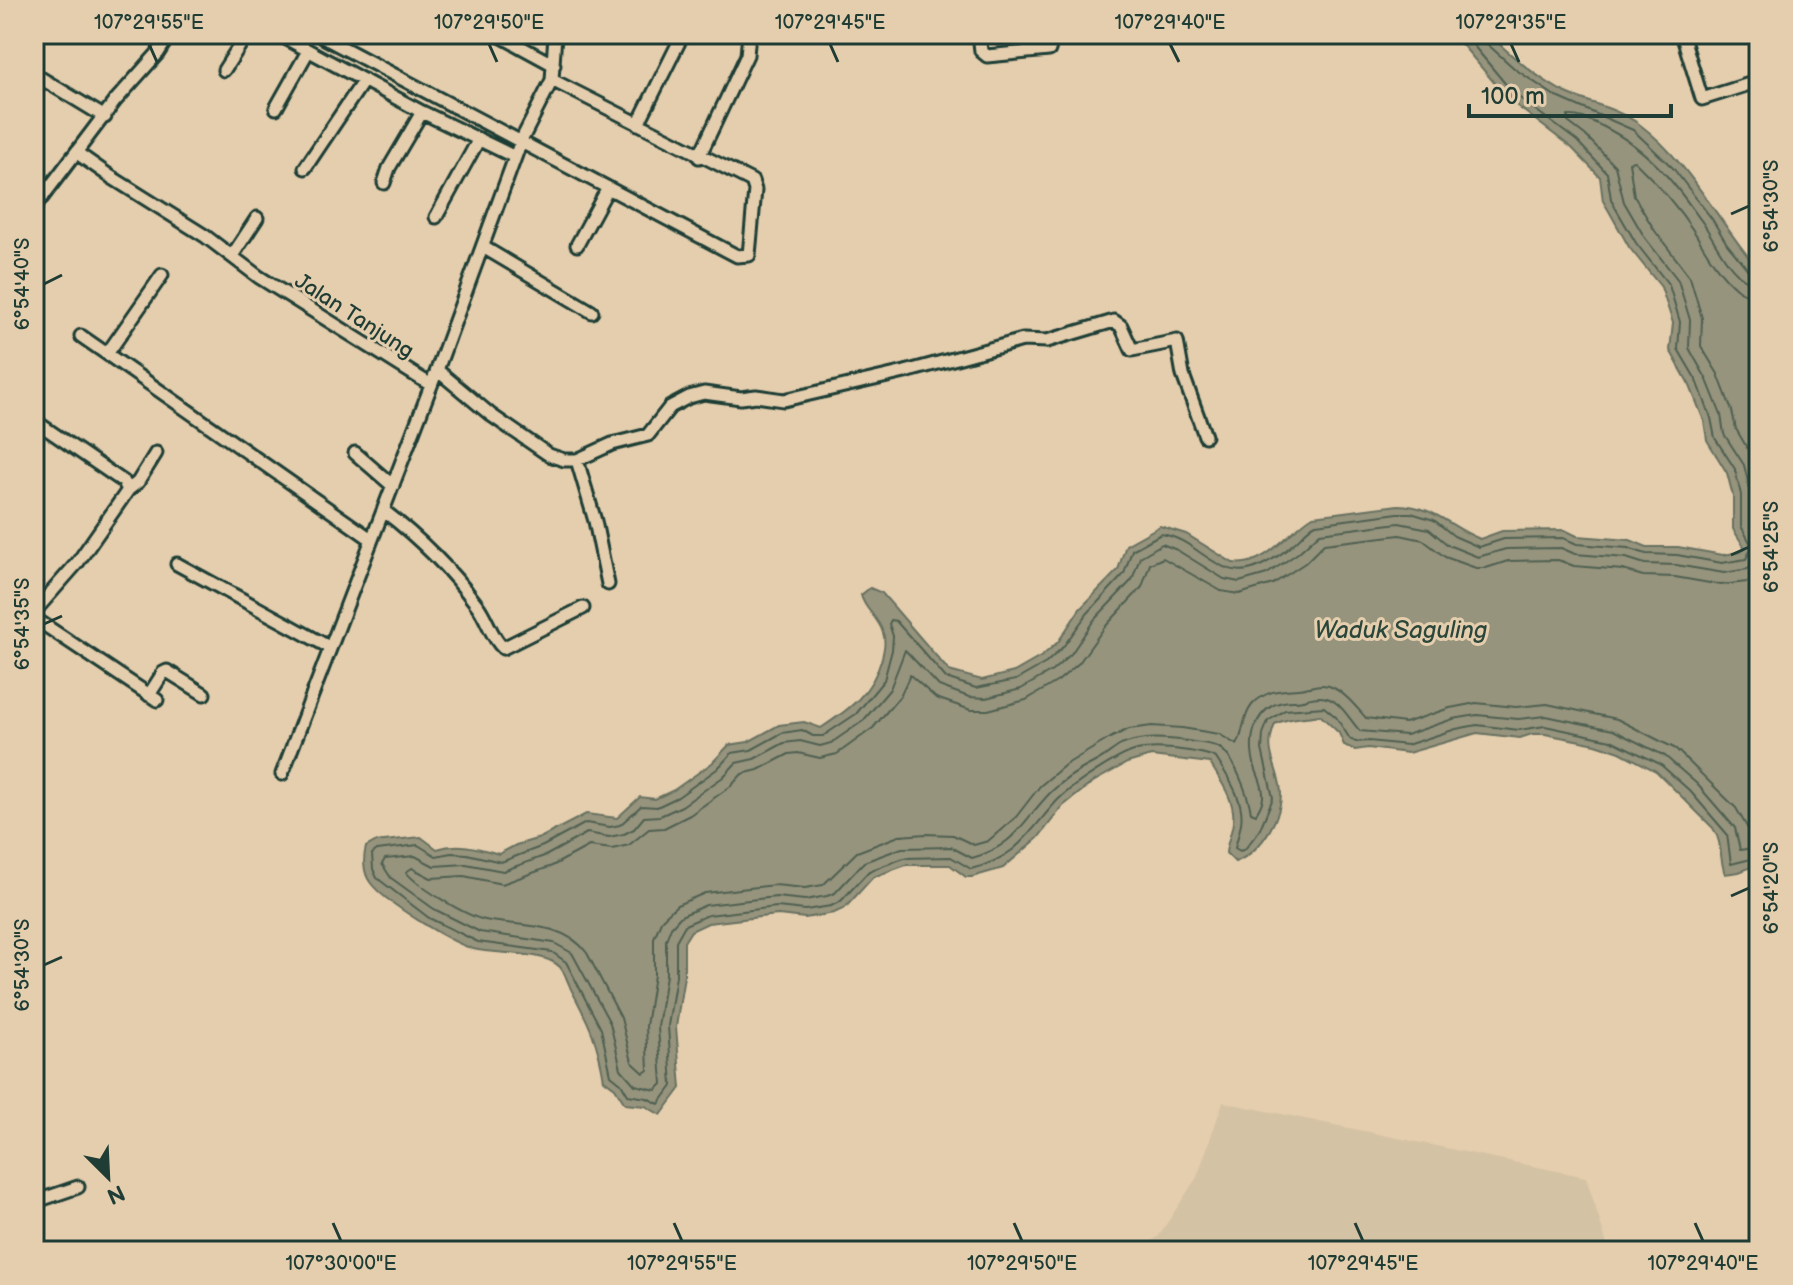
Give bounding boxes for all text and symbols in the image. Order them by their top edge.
text: 107°29'55"E [94,11,204,35]
text: 107°29'50"E [434,11,544,35]
text: 107°29'45"E [775,11,885,35]
text: 107°29'40"E [1115,11,1225,35]
text: 107°29'35"E [1456,11,1566,35]
scale bar [1469,68,1671,118]
text: 100 m [1481,82,1545,111]
text: 6°54'30"S [1760,160,1784,252]
text: 6°54'40"S [11,238,35,330]
street label: Jalan Tanjung [289,268,419,365]
text: 6°54'25"S [1760,501,1784,593]
text: 6°54'35"S [11,578,35,670]
water label: Waduk Saguling [1315,616,1488,645]
text: 6°54'20"S [1760,842,1784,934]
text: 6°54'30"S [11,919,35,1011]
north arrow [68,1137,148,1217]
text: N [102,1178,129,1210]
text: 107°30'00"E [285,1252,397,1276]
text: 107°29'55"E [627,1252,737,1276]
text: 107°29'50"E [967,1252,1077,1276]
text: 107°29'45"E [1308,1252,1418,1276]
text: 107°29'40"E [1648,1252,1758,1276]

